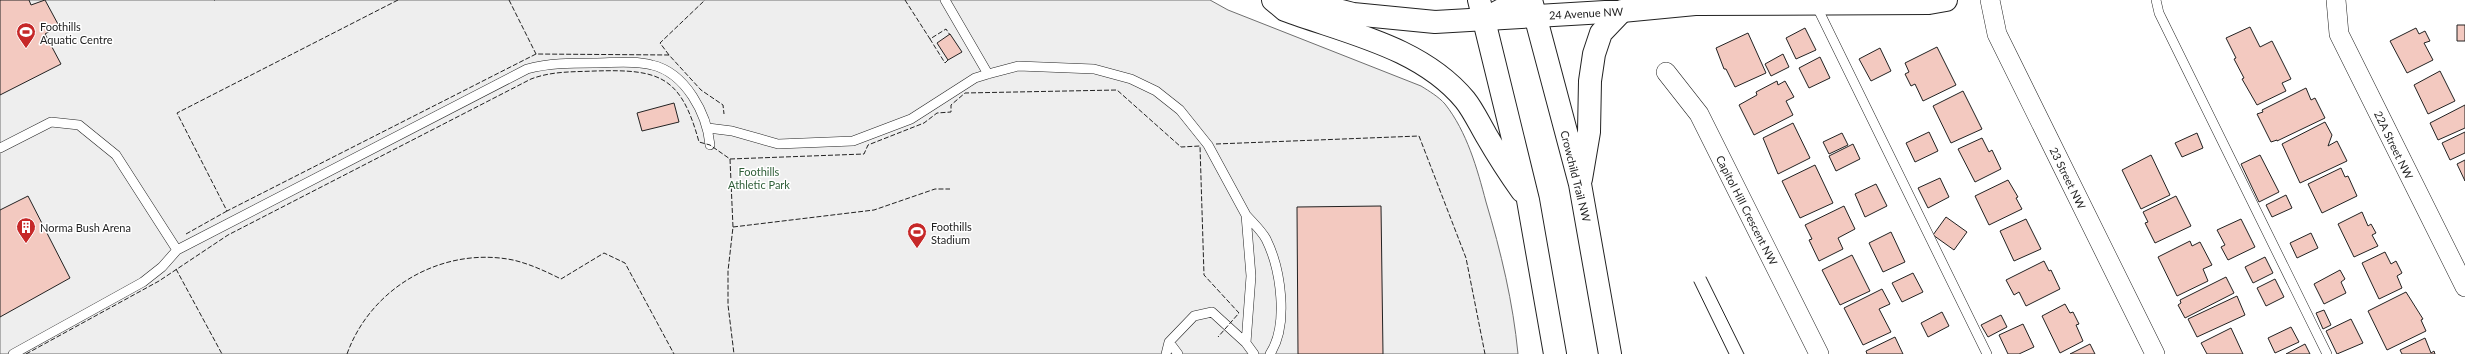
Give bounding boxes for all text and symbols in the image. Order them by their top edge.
street label: 24 Avenue NW [1549,5,1624,21]
place label: Foothills Aquatic Centre [40,20,113,46]
sports icon: Foothills Aquatic Centre [15,21,37,49]
street label: 22A Street NW [2372,109,2416,182]
street label: Crowchild Trail NW [1558,129,1594,224]
street label: 23 Street NW [2047,145,2089,212]
street label: Capitol Hill Crescent NW [1714,153,1781,268]
park label: Foothills Athletic Park [728,165,790,191]
building icon: Norma Bush Arena [15,216,37,244]
place label: Foothills Stadium [931,220,972,246]
place label: Norma Bush Arena [40,221,131,234]
sports icon: Foothills Stadium [906,221,928,249]

